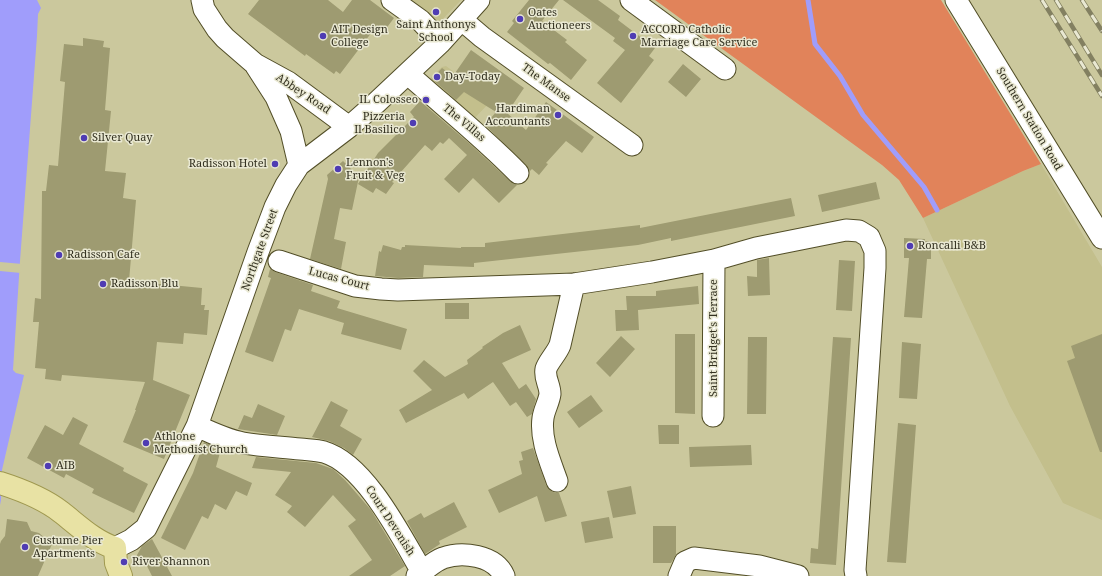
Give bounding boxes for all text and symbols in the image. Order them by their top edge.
place label: Oates Auctioneers [528,6,591,32]
marker: Saint Anthonys School [431,7,441,17]
marker: Oates Auctioneers [515,14,525,24]
place label: Saint Anthonys School [396,18,476,44]
place label: AIT Design College [331,23,388,49]
place label: ACCORD Catholic Marriage Care Service [641,23,757,49]
marker: AIT Design College [318,31,328,41]
marker: ACCORD Catholic Marriage Care Service [628,31,638,41]
street label: The Manse [519,61,573,105]
street label: Southern Station Road [993,65,1065,173]
place label: Day-Today [445,70,500,84]
street label: Abbey Road [273,71,333,117]
marker: Day-Today [432,72,442,82]
place label: IL Colosseo [359,93,418,107]
marker: IL Colosseo [421,95,431,105]
street label: The Villas [440,101,488,145]
place label: Hardiman Accountants [485,102,550,128]
place label: Pizzeria Il Basilico [354,110,405,136]
marker: Hardiman Accountants [553,110,563,120]
marker: Pizzeria Il Basilico [408,118,418,128]
place label: Silver Quay [92,131,153,145]
marker: Silver Quay [79,133,89,143]
place label: Lennon's Fruit & Veg [346,156,404,182]
place label: Radisson Hotel [189,157,267,171]
marker: Radisson Hotel [270,159,280,169]
marker: Lennon's Fruit & Veg [333,164,343,174]
street label: Northgate Street [239,207,281,293]
place label: Roncalli B&B [918,239,986,253]
marker: Roncalli B&B [905,241,915,251]
place label: Radisson Cafe [67,248,140,262]
marker: Radisson Cafe [54,250,64,260]
street label: Lucas Court [307,265,371,293]
place label: Radisson Blu [111,277,178,291]
marker: Radisson Blu [98,279,108,289]
street label: Saint Bridget's Terrace [707,279,721,397]
place label: Athlone Methodist Church [154,430,248,456]
marker: Athlone Methodist Church [141,438,151,448]
place label: AIB [56,459,75,473]
marker: AIB [43,461,53,471]
street label: Court Devenish [362,484,418,558]
place label: Custume Pier Apartments [33,534,103,560]
marker: Custume Pier Apartments [20,542,30,552]
place label: River Shannon [132,555,210,569]
marker: River Shannon [119,557,129,567]

